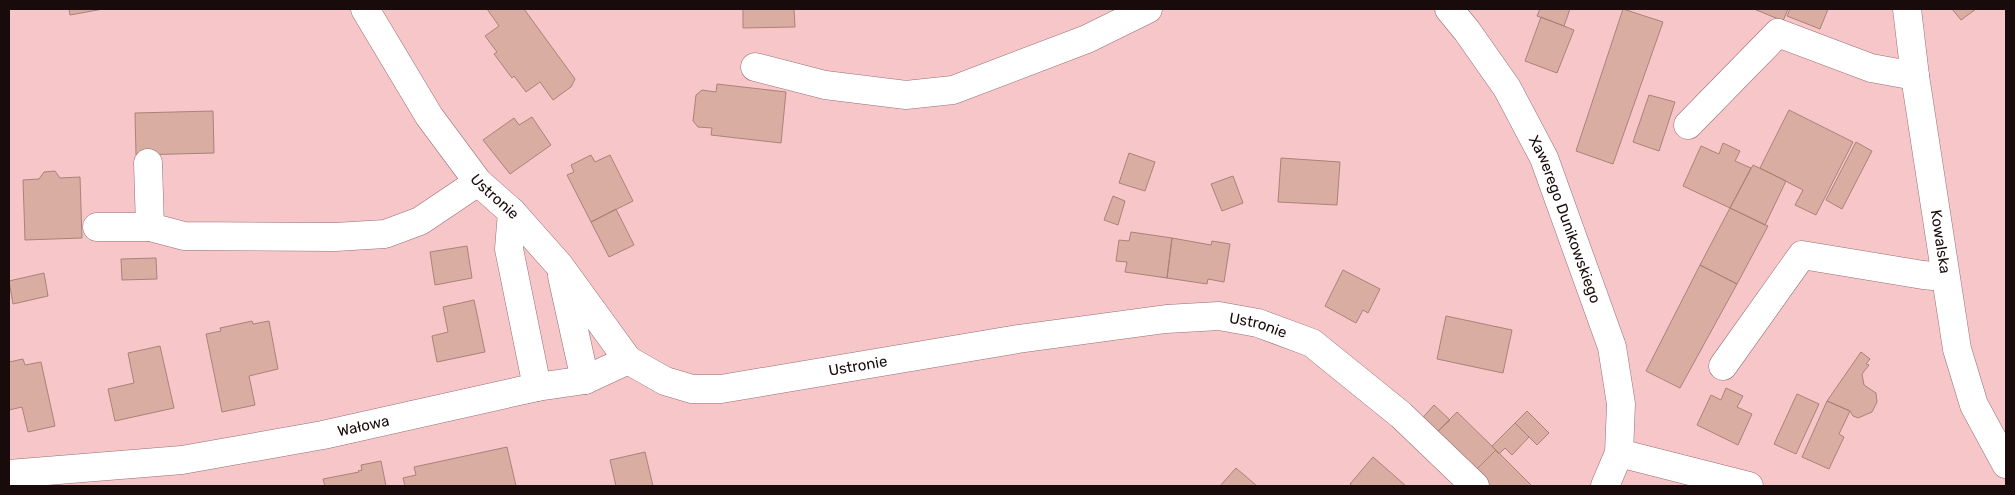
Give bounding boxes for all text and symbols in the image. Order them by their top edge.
street label: Xawerego Dunikowskiego [1525,132,1605,306]
street label: Ustronie [466,171,523,223]
street label: Kowalska [1927,208,1954,275]
street label: Ustronie [1228,309,1289,342]
street label: Ustronie [827,352,889,380]
street label: Wałowa [336,411,391,441]

